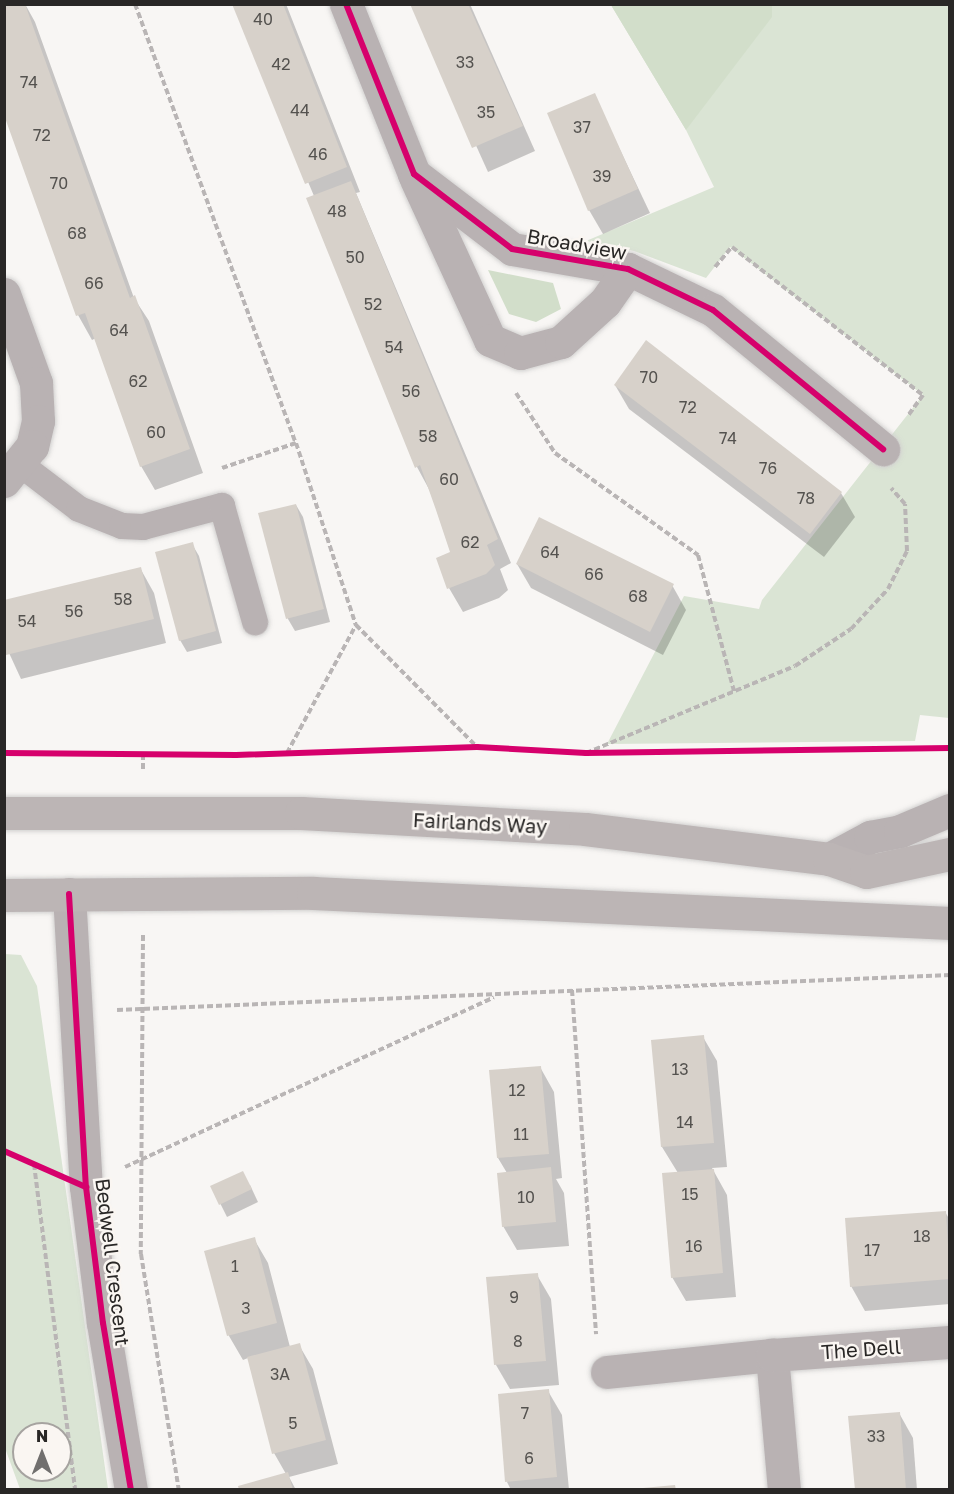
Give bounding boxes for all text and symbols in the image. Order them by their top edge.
house number: 40 [253,9,273,29]
house number: 33 [456,52,474,72]
house number: 42 [271,54,291,74]
house number: 74 [20,72,38,92]
house number: 44 [290,100,310,120]
house number: 35 [477,102,495,122]
house number: 37 [573,117,591,137]
house number: 72 [33,125,51,145]
house number: 46 [308,144,328,164]
house number: 39 [592,166,612,186]
house number: 70 [50,173,68,193]
house number: 48 [327,201,347,221]
house number: 68 [67,223,87,243]
street label: Broadview [525,223,629,265]
house number: 50 [345,247,365,267]
house number: 66 [84,273,104,293]
house number: 52 [364,294,382,314]
house number: 64 [109,320,129,340]
house number: 54 [384,337,404,357]
house number: 70 [640,367,658,387]
house number: 62 [129,371,147,391]
house number: 56 [402,381,420,401]
house number: 72 [679,397,697,417]
house number: 60 [146,422,166,442]
house number: 58 [418,426,438,446]
house number: 74 [719,428,737,448]
house number: 76 [759,458,777,478]
house number: 60 [439,469,459,489]
house number: 78 [797,488,815,508]
house number: 62 [461,532,479,552]
house number: 64 [540,542,560,562]
house number: 66 [584,564,604,584]
house number: 68 [628,586,648,606]
house number: 58 [113,589,133,609]
house number: 56 [65,601,83,621]
house number: 54 [17,611,37,631]
street label: Fairlands Way [412,808,548,838]
house number: 13 [671,1059,689,1079]
house number: 12 [508,1080,526,1100]
house number: 14 [676,1112,694,1132]
house number: 11 [513,1124,529,1144]
street label: Bedwell Crescent [91,1177,135,1347]
house number: 15 [681,1184,699,1204]
house number: 10 [517,1187,535,1207]
house number: 18 [913,1226,931,1246]
house number: 16 [685,1236,703,1256]
house number: 17 [864,1240,880,1260]
house number: 1 [231,1256,239,1276]
house number: 9 [509,1287,519,1307]
house number: 3 [241,1298,251,1318]
house number: 8 [513,1331,523,1351]
street label: The Dell [820,1334,902,1364]
house number: 3A [270,1364,290,1384]
house number: 7 [521,1403,529,1423]
house number: 5 [288,1413,298,1433]
north arrow [12,1422,72,1482]
text: N [36,1426,48,1446]
house number: 33 [867,1426,885,1446]
house number: 6 [524,1448,534,1468]

